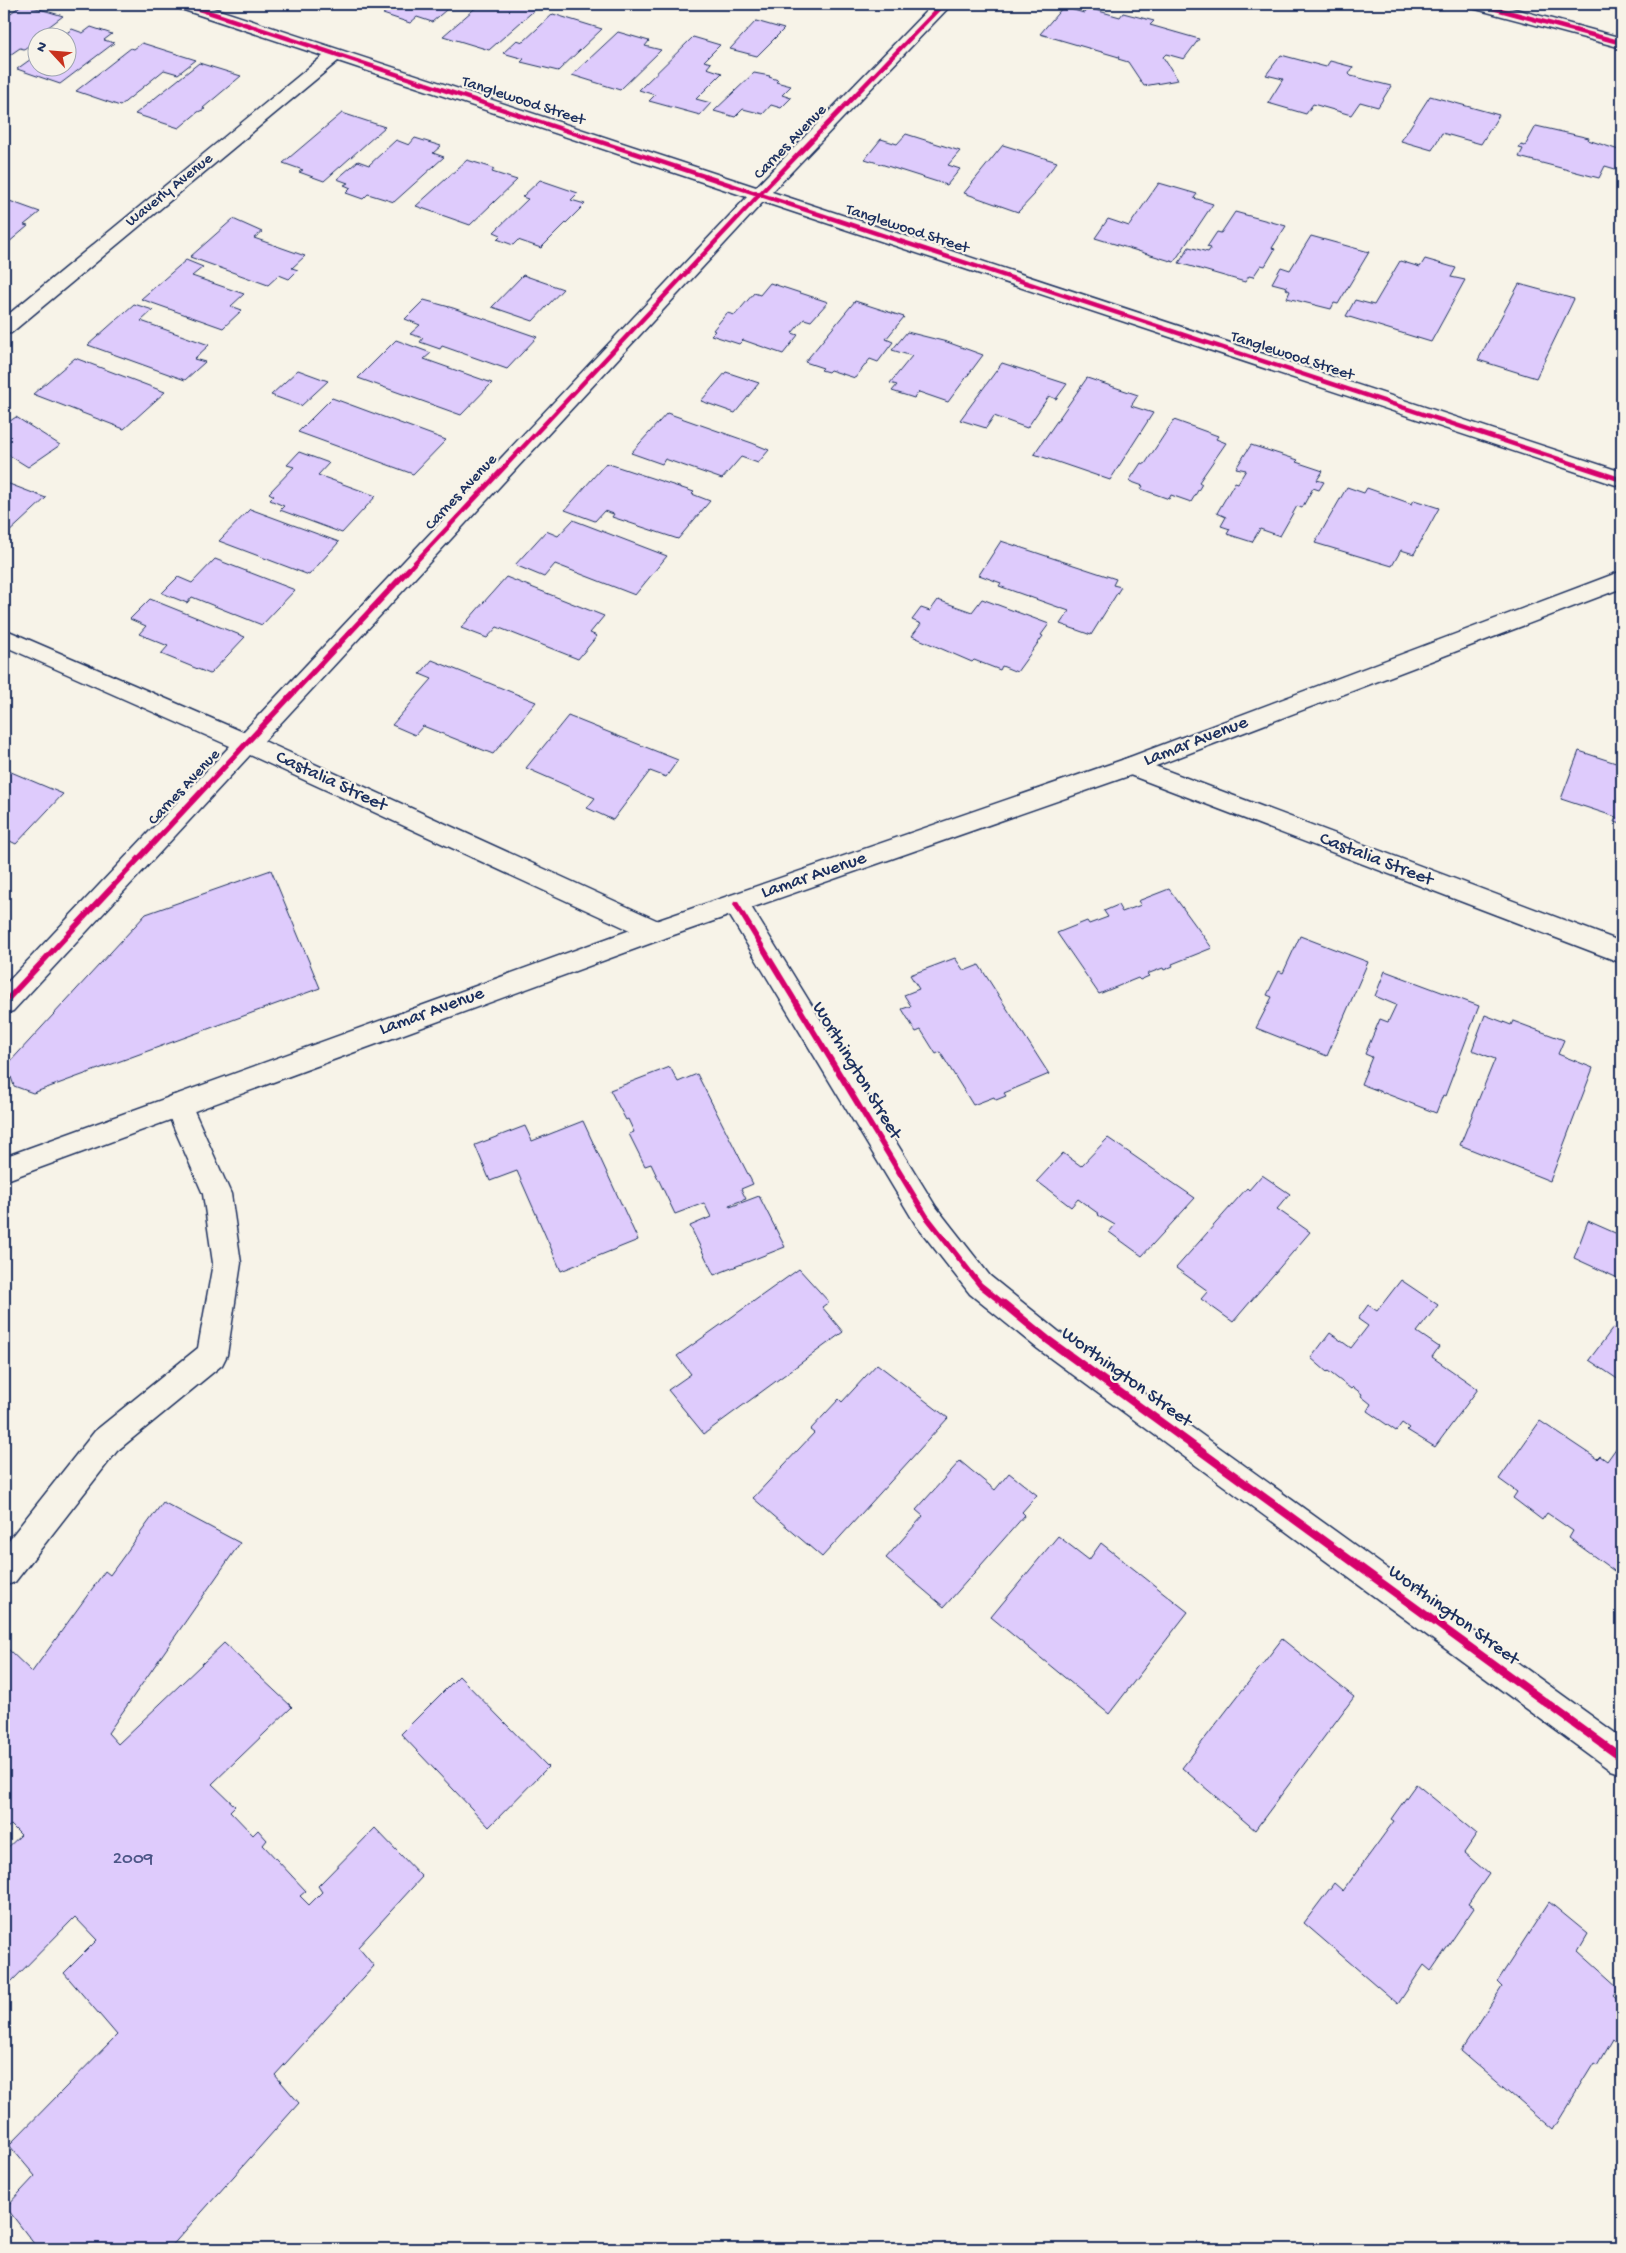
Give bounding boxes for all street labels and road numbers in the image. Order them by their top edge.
street label: Tanglewood Street [458,73,588,131]
street label: Carnes Avenue [751,101,832,184]
street label: Waverly Avenue [123,150,218,232]
street label: Tanglewood Street [842,201,972,259]
street label: Tanglewood Street [1227,328,1357,386]
street label: Carnes Avenue [422,451,502,535]
street label: Lamar Avenue [1141,712,1252,772]
street label: Carnes Avenue [145,746,225,830]
street label: Castalia Street [272,746,392,819]
street label: Castalia Street [1316,828,1438,893]
street label: Lamar Avenue [758,847,870,905]
street label: Lamar Avenue [376,982,488,1042]
street label: Worthington Street [806,998,907,1146]
street label: Worthington Street [1056,1323,1198,1435]
street label: Worthington Street [1383,1561,1525,1673]

